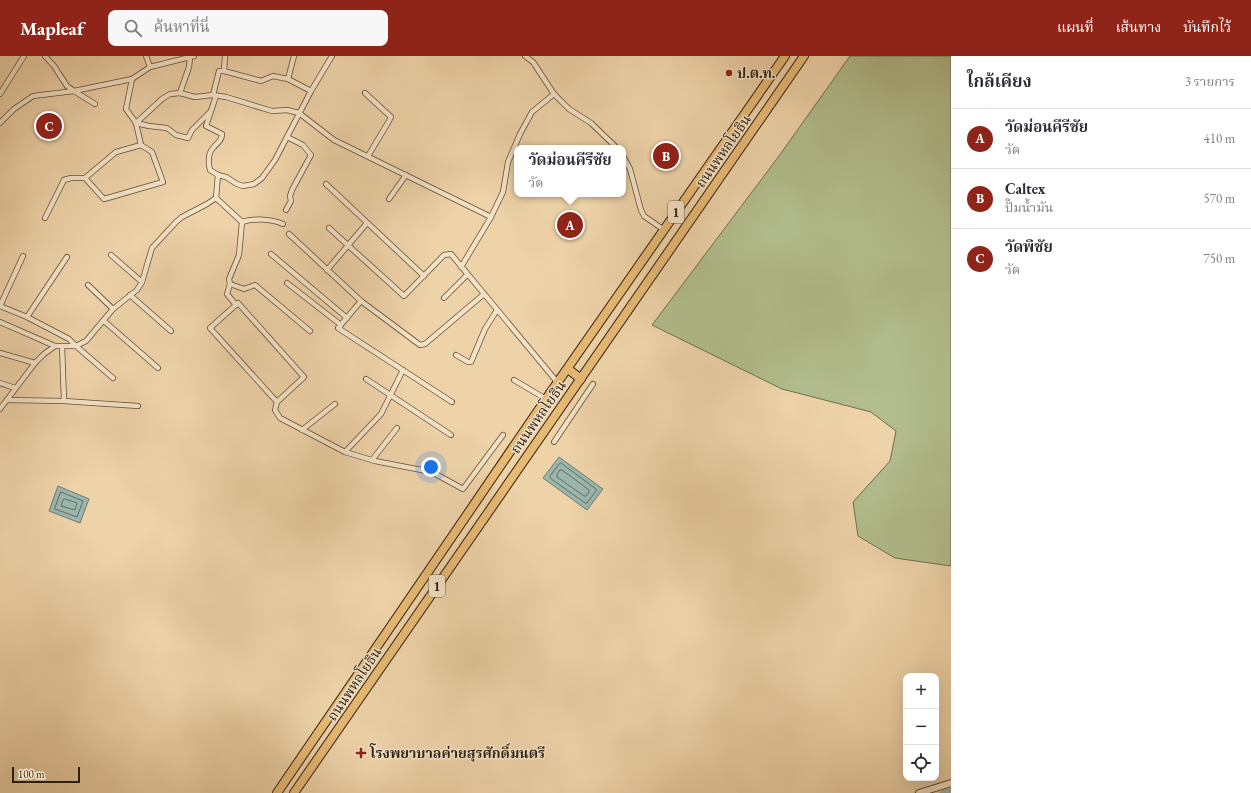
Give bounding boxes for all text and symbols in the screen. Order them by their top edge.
search box [108,10,388,46]
text: Mapleaf [20,16,84,41]
icon: search [122,17,144,39]
text: ค้นหาที่นี่ [154,17,210,36]
text: แผนที่ [1057,18,1094,36]
text: เส้นทาง [1116,18,1161,36]
text: บันทึกไว้ [1183,18,1231,36]
place label: ป.ต.ท. [737,64,775,82]
marker: ป.ต.ท. [724,68,734,78]
text: ใกล้เคียง [967,70,1032,92]
text: 3 รายการ [1185,73,1235,90]
street label: ถนนพหลโยธิน [690,110,755,191]
pin: C [36,111,62,141]
text: วัดม่อนคีรีชัย [1005,117,1088,136]
text: A [975,130,985,147]
text: 410 m [1204,130,1235,147]
pin: B [653,141,679,171]
text: วัด [1005,141,1020,158]
popup [514,145,626,197]
text: วัดม่อนคีรีชัย [528,150,612,169]
text: วัด [528,174,543,191]
text: Caltex [1005,179,1045,198]
text: B [976,190,984,207]
text: 570 m [1204,190,1235,207]
text: ปั๊มน้ำมัน [1005,199,1053,216]
road number: 1 [668,201,684,223]
pin: A [557,210,583,240]
text: วัดพิชัย [1005,237,1053,256]
text: C [975,250,985,267]
text: 750 m [1204,250,1235,267]
text: วัด [1005,261,1020,278]
street label: ถนนพหลโยธิน [505,376,570,457]
your location [421,457,441,477]
road number: 1 [429,575,445,597]
street label: ถนนพหลโยธิน [322,643,385,724]
map controls [903,673,939,781]
button: + [903,673,939,709]
button: − [903,709,939,745]
place label: โรงพยาบาลค่ายสุรศักดิ์มนตรี [369,743,545,762]
button: locate [903,745,939,781]
marker: โรงพยาบาลค่ายสุรศักดิ์มนตรี [355,747,367,759]
scale bar [12,765,80,784]
text: 100 m [18,767,45,781]

